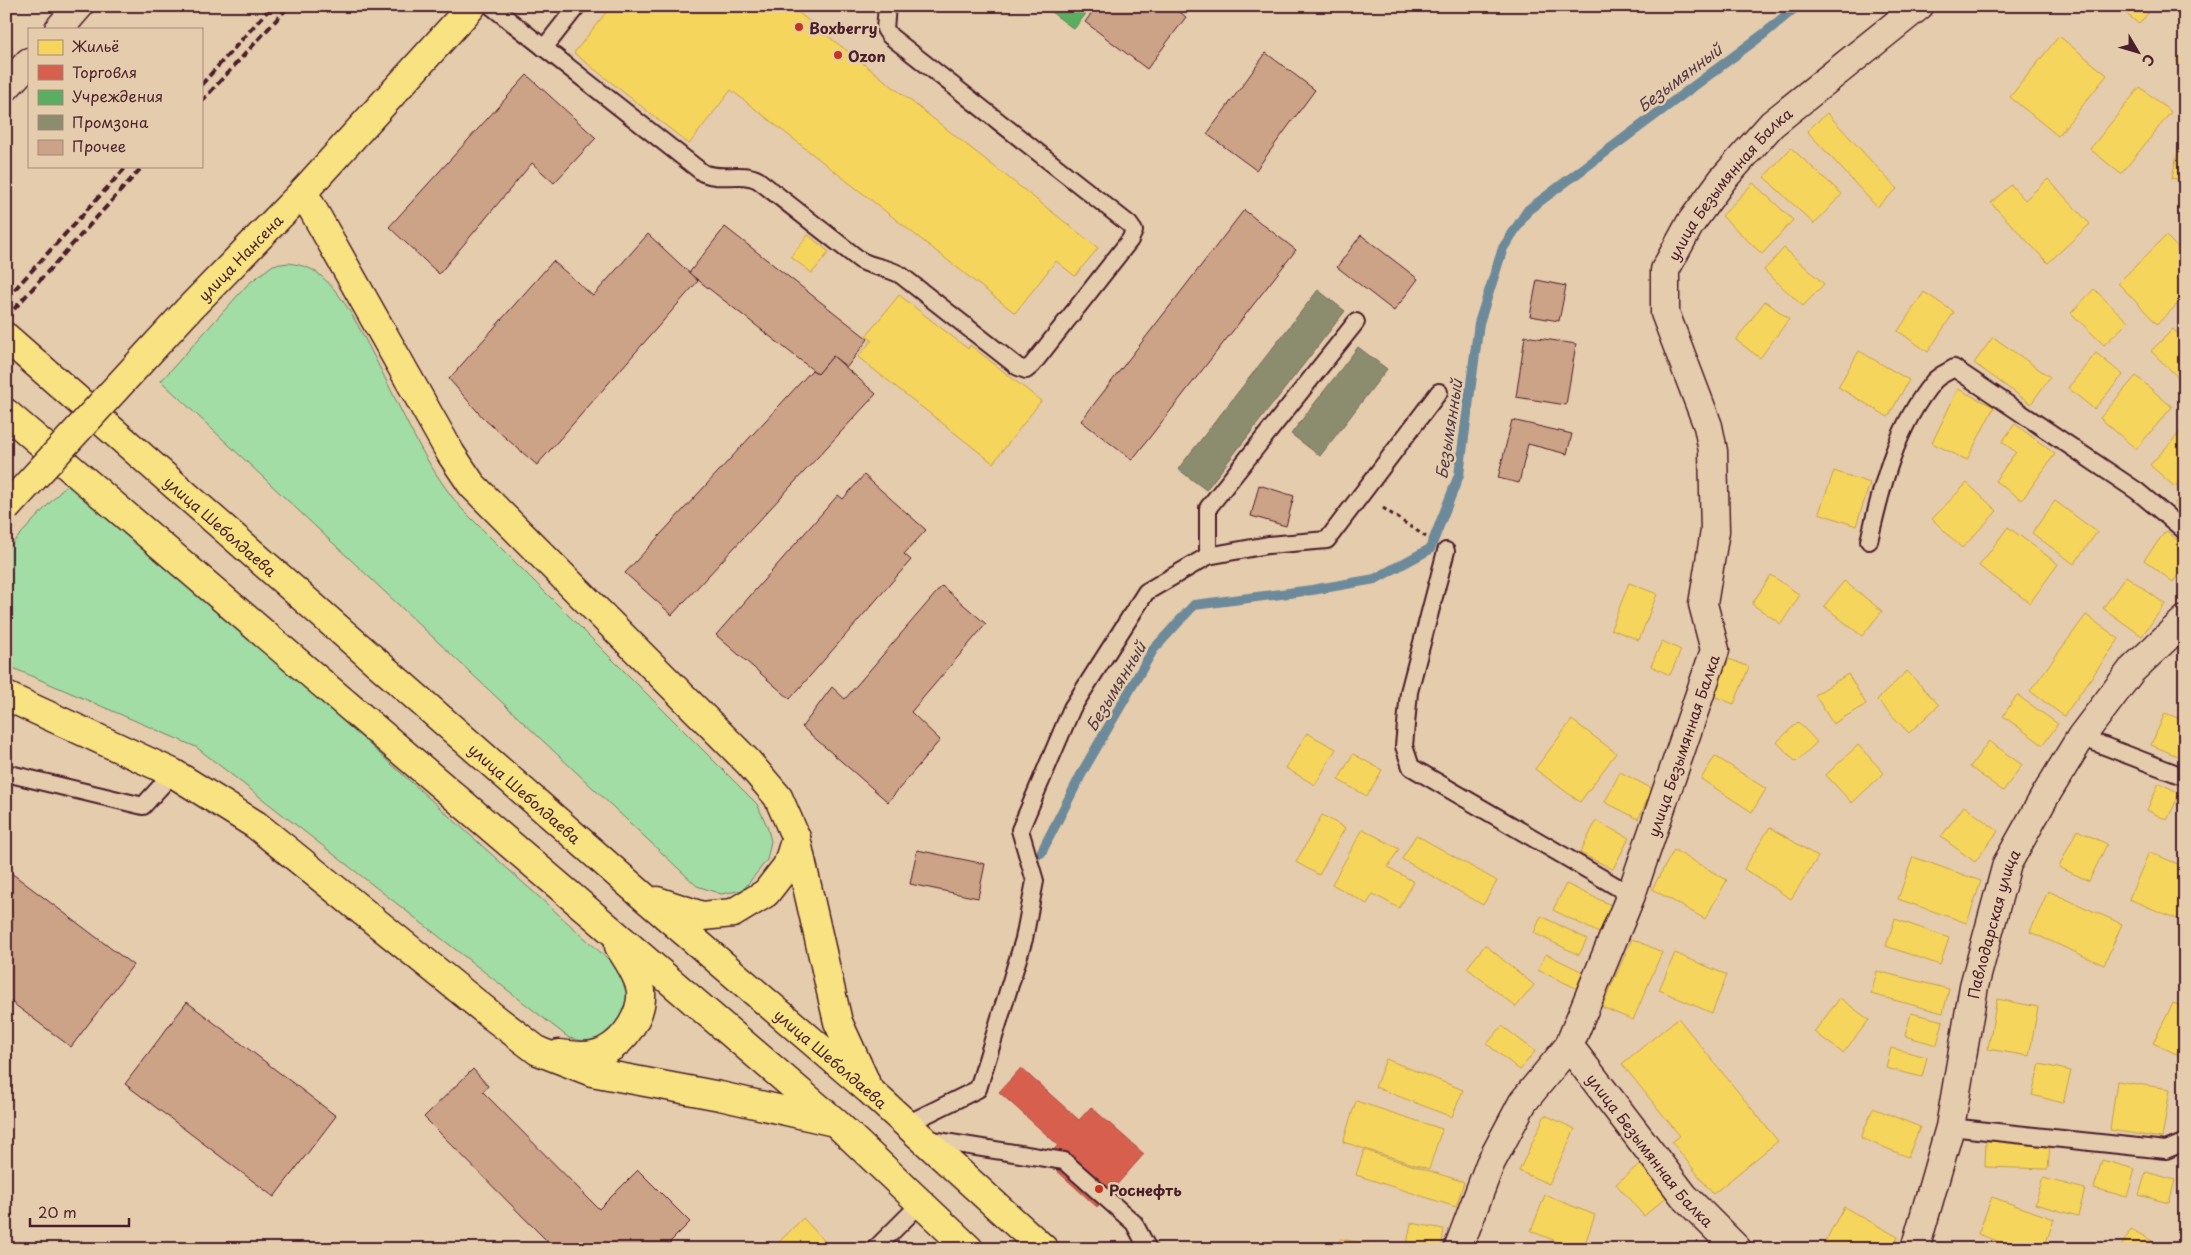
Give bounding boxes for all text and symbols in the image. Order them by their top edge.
place label: Boxberry [809,16,878,39]
marker: Boxberry [793,21,805,33]
legend [28,28,202,168]
north arrow [2114,28,2164,78]
text: Жильё [71,34,119,57]
water label: Безымянный [1632,36,1728,117]
place label: Ozon [848,44,886,67]
marker: Ozon [832,49,844,61]
text: С [2137,50,2160,71]
text: Торговля [72,60,137,83]
text: Учреждения [72,84,163,107]
street label: улица Безымянная Балка [1661,101,1797,264]
text: Промзона [72,110,149,133]
text: Прочее [72,134,126,157]
street label: улица Нансена [192,208,288,306]
water label: Безымянный [1428,376,1468,481]
street label: улица Шеболдаева [160,470,283,582]
water label: Безымянный [1079,635,1152,735]
street label: улица Безымянная Балка [1640,650,1724,840]
street label: улица Шеболдаева [464,737,587,849]
street label: Павлодарская улица [1961,844,2025,1000]
street label: улица Шеболдаева [770,1003,893,1114]
street label: улица Безымянная Балка [1582,1068,1720,1232]
place label: Роснефть [1109,1178,1182,1201]
marker: Роснефть [1093,1183,1105,1195]
scale bar [30,1195,129,1227]
text: 20 m [38,1200,77,1223]

